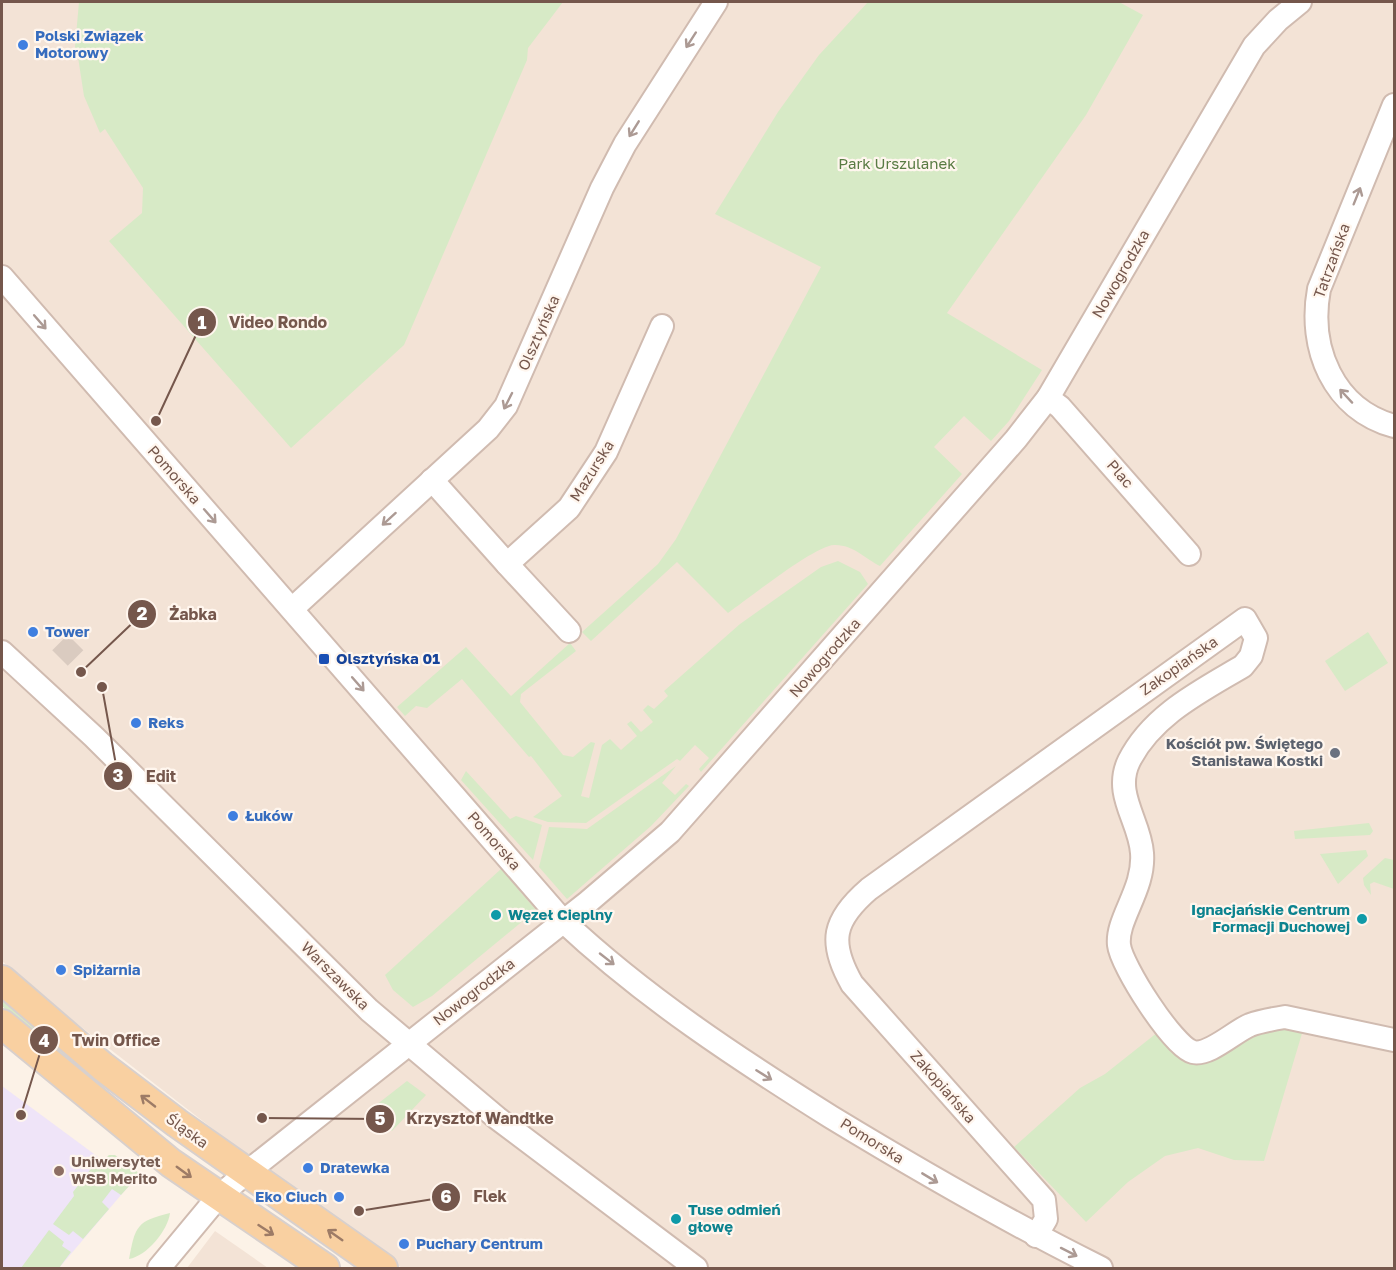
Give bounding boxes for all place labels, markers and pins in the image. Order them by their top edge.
place label: Polski Związek Motorowy [35,26,144,61]
marker: Polski Związek Motorowy [16,38,30,52]
callout: Video Rondo [187,305,339,339]
callout: Żabka [127,597,228,631]
place label: Tower [45,622,90,640]
marker: Tower [26,625,40,639]
place label: Olsztyńska 01 [336,649,440,667]
marker: Olsztyńska 01 [317,652,331,666]
place label: Reks [148,713,184,731]
marker: Reks [129,716,143,730]
place label: Kościół pw. Świętego Stanisława Kostki [1166,734,1323,769]
marker: Kościół pw. Świętego Stanisława Kostki [1328,746,1342,760]
callout: Edit [103,759,188,793]
place label: Łuków [245,806,293,824]
marker: Łuków [226,809,240,823]
place label: Ignacjańskie Centrum Formacji Duchowej [1191,900,1350,935]
place label: Węzeł Cieplny [508,905,613,923]
marker: Węzeł Cieplny [489,908,503,922]
marker: Ignacjańskie Centrum Formacji Duchowej [1355,912,1369,926]
place label: Spiżarnia [73,960,141,978]
marker: Spiżarnia [54,963,68,977]
callout: Twin Office [29,1023,172,1057]
callout: Krzysztof Wandtke [365,1102,566,1136]
place label: Uniwersytet WSB Merito [71,1152,161,1187]
place label: Dratewka [320,1158,390,1176]
marker: Dratewka [301,1161,315,1175]
marker: Uniwersytet WSB Merito [52,1164,66,1178]
callout: Flek [431,1180,519,1214]
place label: Eko Ciuch [255,1187,327,1205]
marker: Eko Ciuch [332,1190,346,1204]
place label: Tuse odmień głowę [688,1200,780,1235]
marker: Tuse odmień głowę [669,1212,683,1226]
place label: Puchary Centrum [416,1234,543,1252]
marker: Puchary Centrum [397,1237,411,1251]

